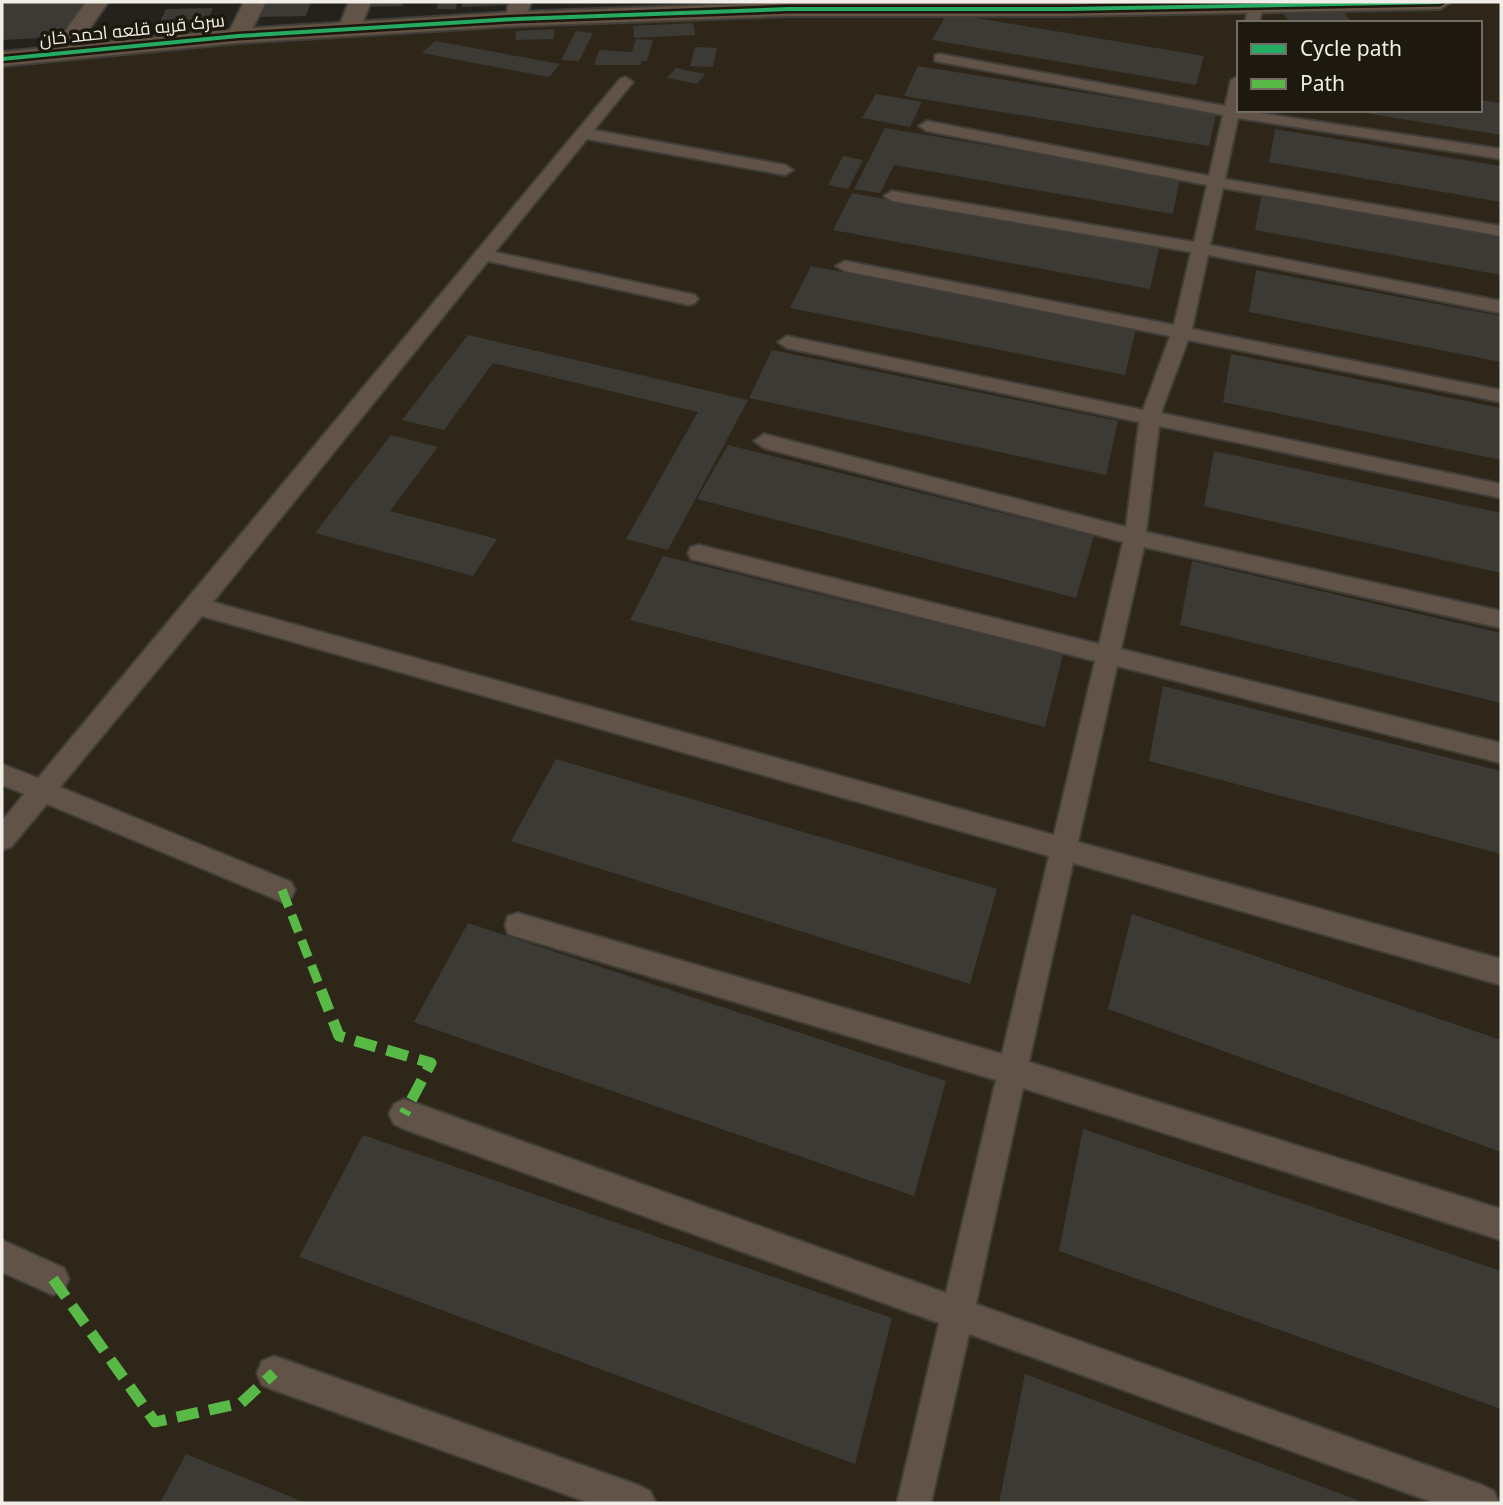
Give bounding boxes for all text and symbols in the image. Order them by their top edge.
street label: سرک قریه قلعه احمد خان [38,7,226,51]
legend [1237,21,1482,112]
text: Cycle path [1300,34,1402,62]
text: Path [1300,69,1345,97]

